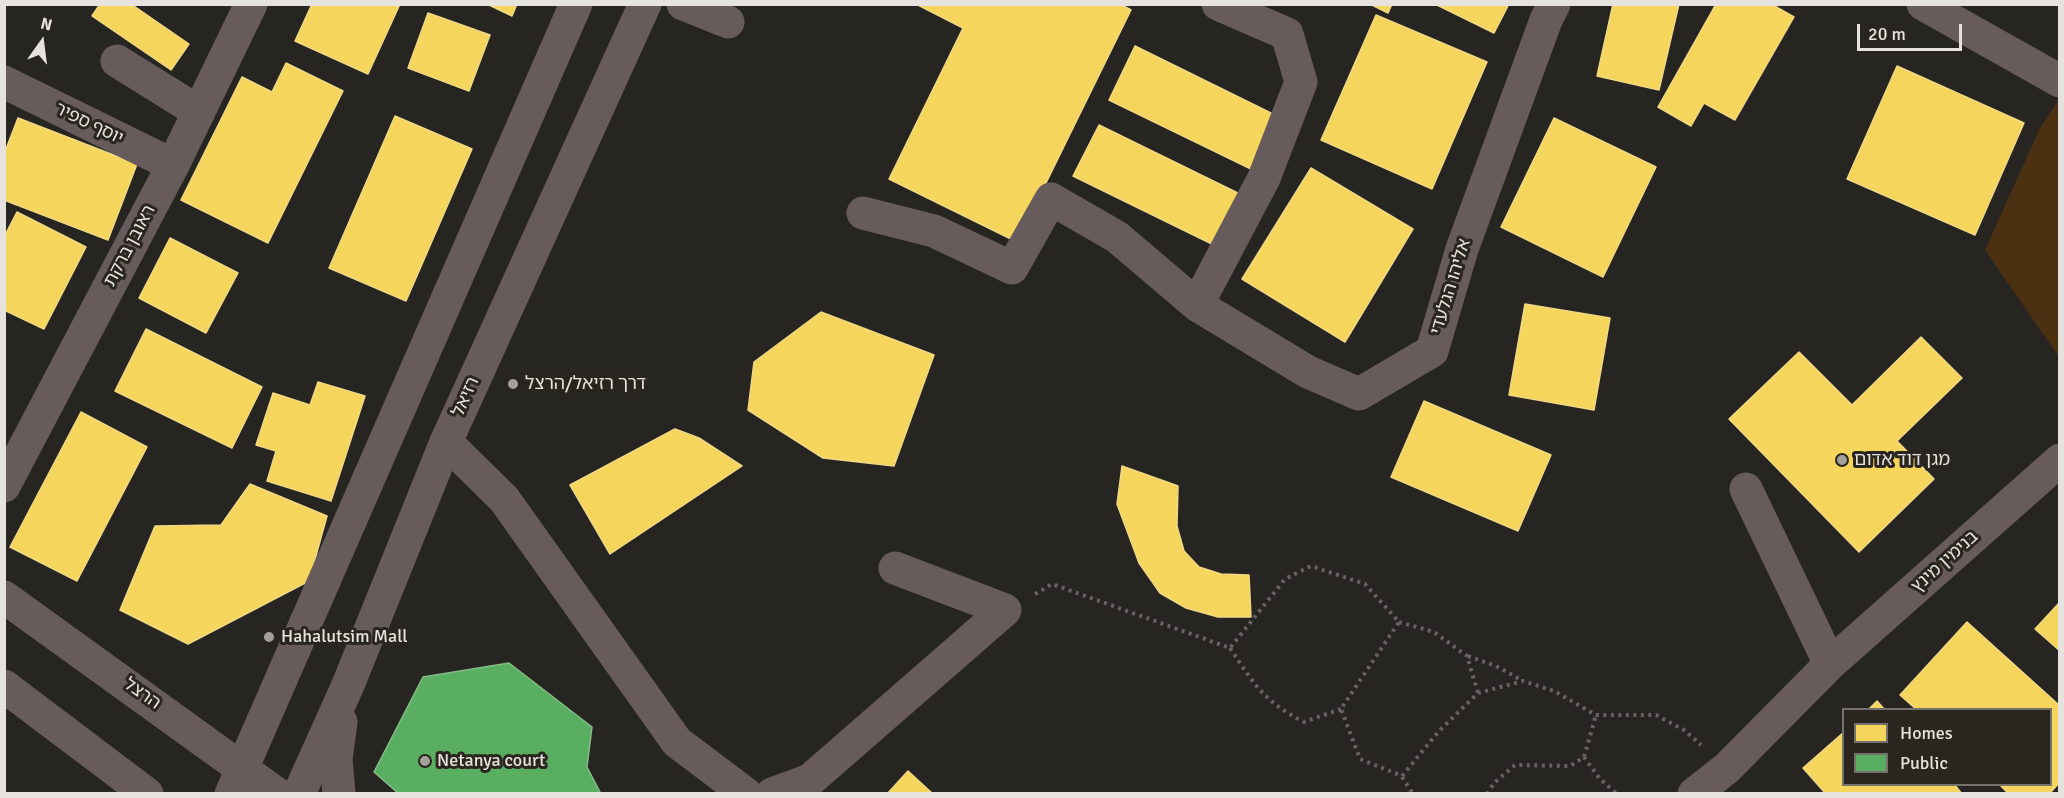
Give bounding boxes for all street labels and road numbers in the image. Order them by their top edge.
street label: יוסף ספיר [51,98,127,150]
street label: ראובן ברקת [100,202,160,290]
street label: אליהו הגלעדי [1426,236,1476,338]
street label: רזיאל [448,374,484,420]
street label: בנימין מינץ [1907,526,1983,598]
street label: הרצל [119,674,165,714]

